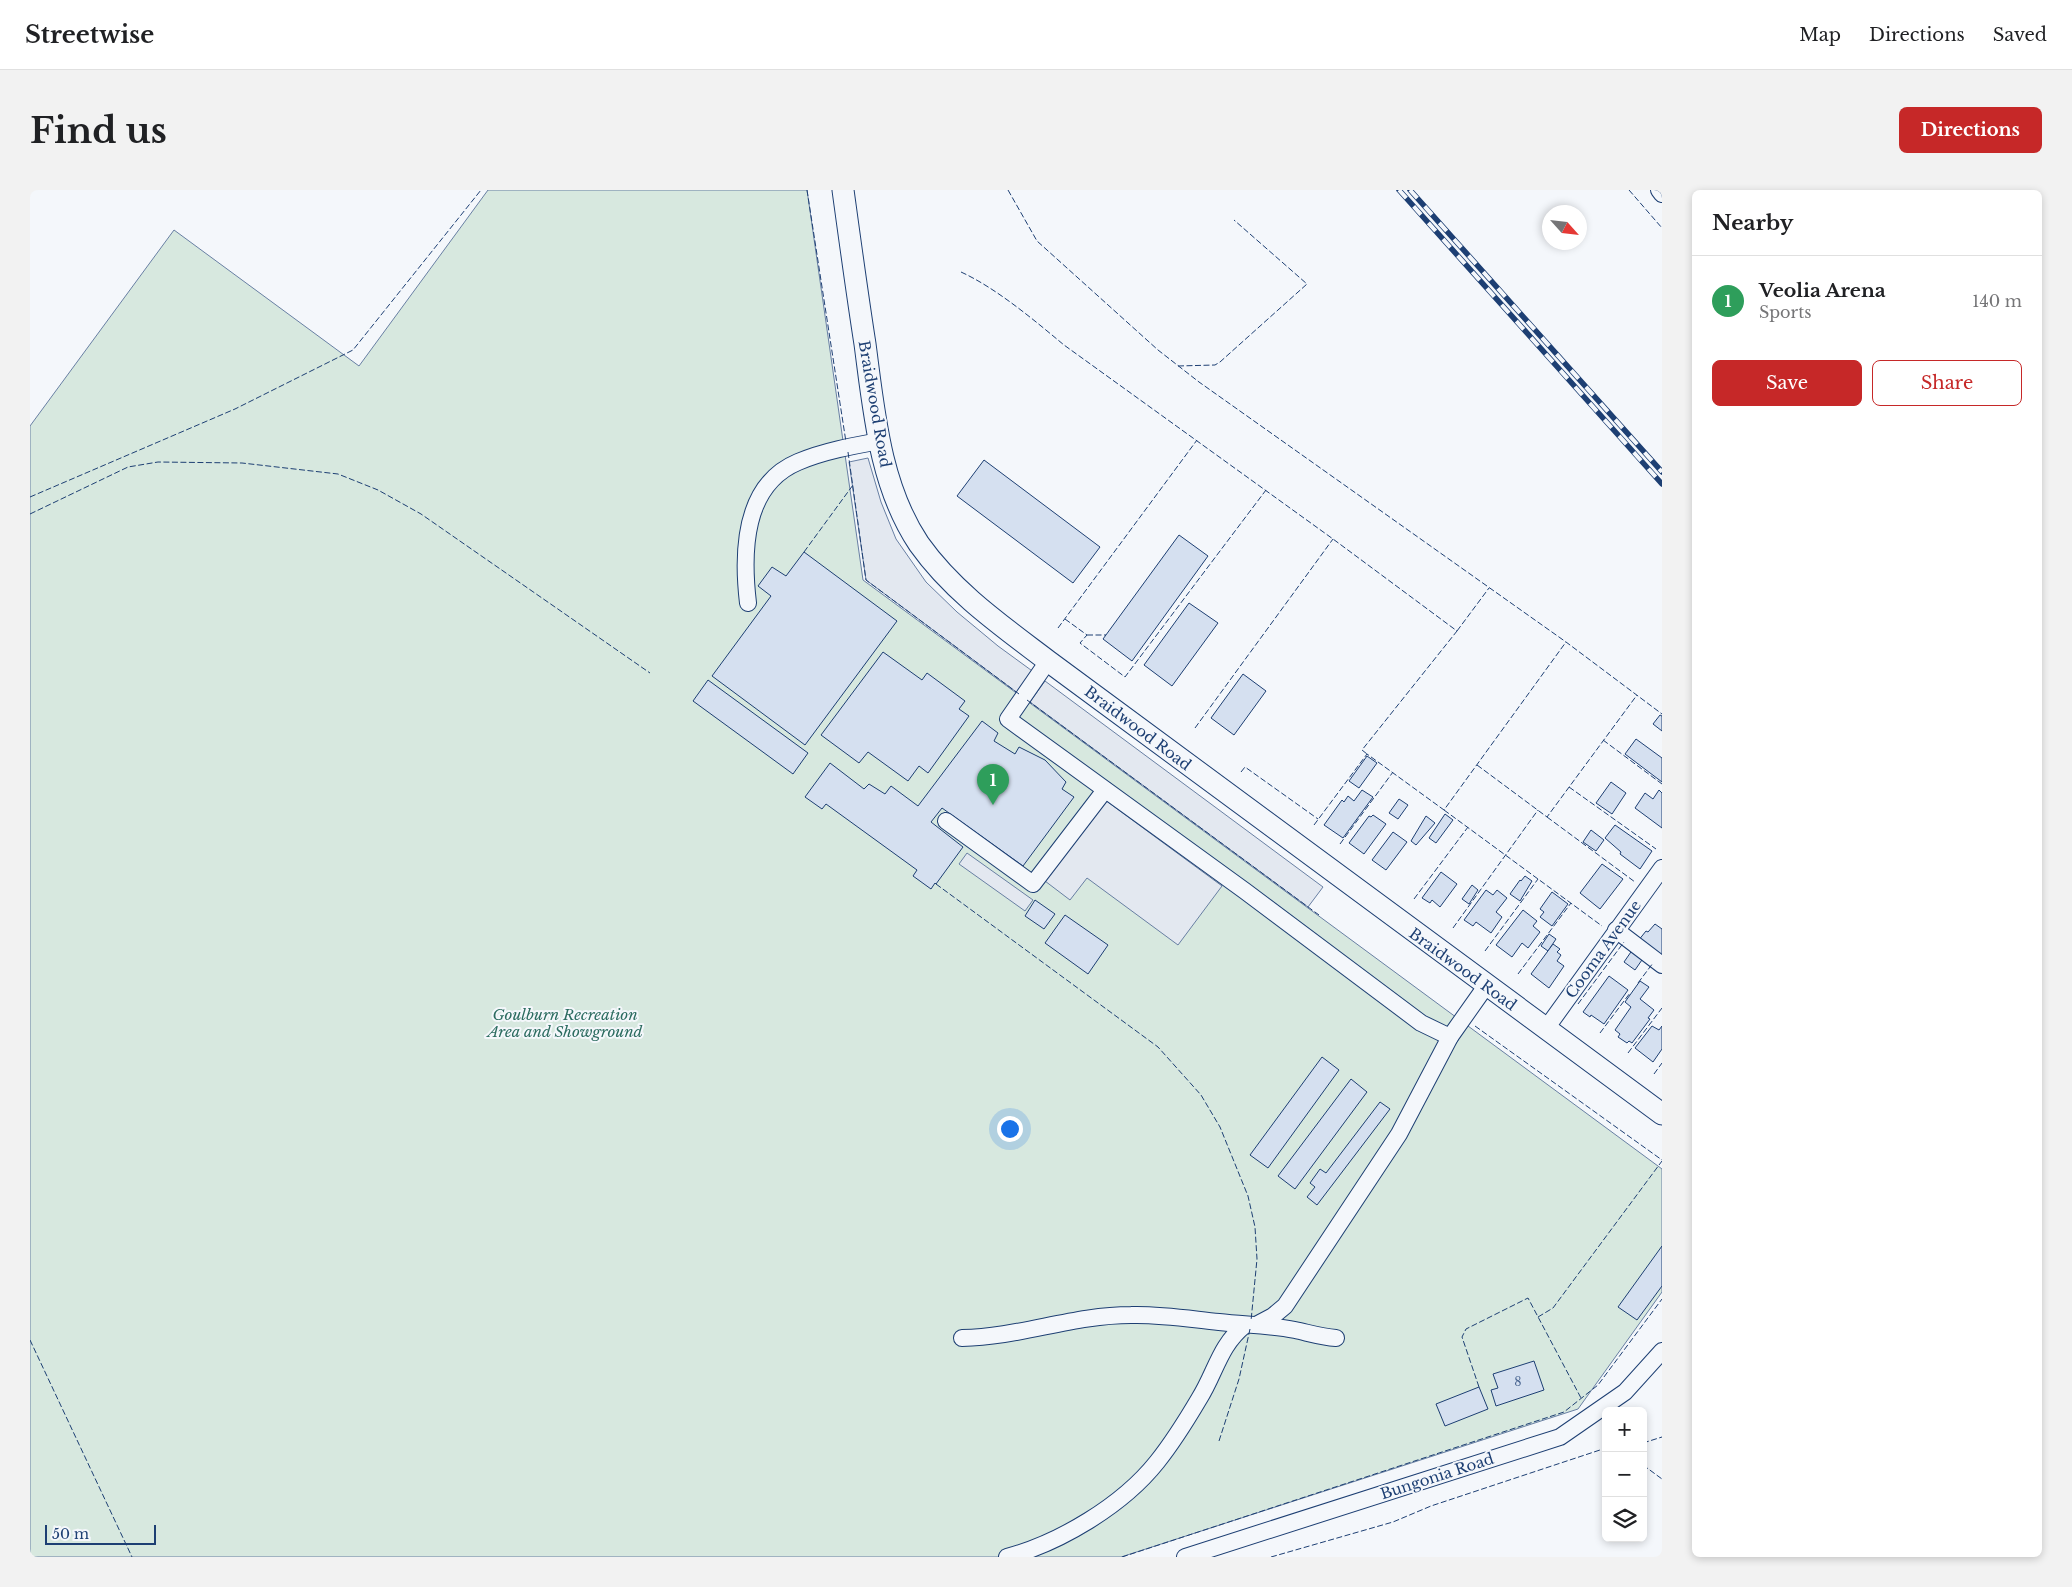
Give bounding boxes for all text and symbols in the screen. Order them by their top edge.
text: Streetwise [25,20,154,49]
text: Map [1799,24,1841,46]
text: Directions [1869,24,1965,46]
text: Saved [1993,24,2047,46]
button: Directions [1899,107,2042,153]
text: Find us [30,109,167,152]
north arrow [1542,205,1587,250]
text: Nearby [1712,210,1793,236]
text: Veolia Arena [1759,279,1886,302]
text: 1 [1725,291,1731,311]
text: 140 m [1972,291,2022,311]
text: Sports [1759,302,1812,322]
street label: Braidwood Road [854,339,896,469]
button: Save [1712,360,1862,406]
button: Share [1872,360,2022,406]
street label: Braidwood Road [1081,682,1195,774]
pin: 1 [977,764,1009,805]
street label: Cooma Avenue [1561,896,1645,1002]
street label: Braidwood Road [1405,924,1521,1014]
park label: Goulburn Recreation Area and Showground [485,1005,643,1041]
your location [997,1116,1023,1142]
house number: 8 [1514,1374,1522,1389]
map controls [1602,1407,1647,1542]
button: + [1602,1407,1647,1452]
street label: Bungonia Road [1378,1449,1496,1503]
button: − [1602,1452,1647,1497]
button: layers [1602,1497,1647,1542]
scale bar [45,1522,156,1545]
text: 50 m [52,1525,89,1543]

